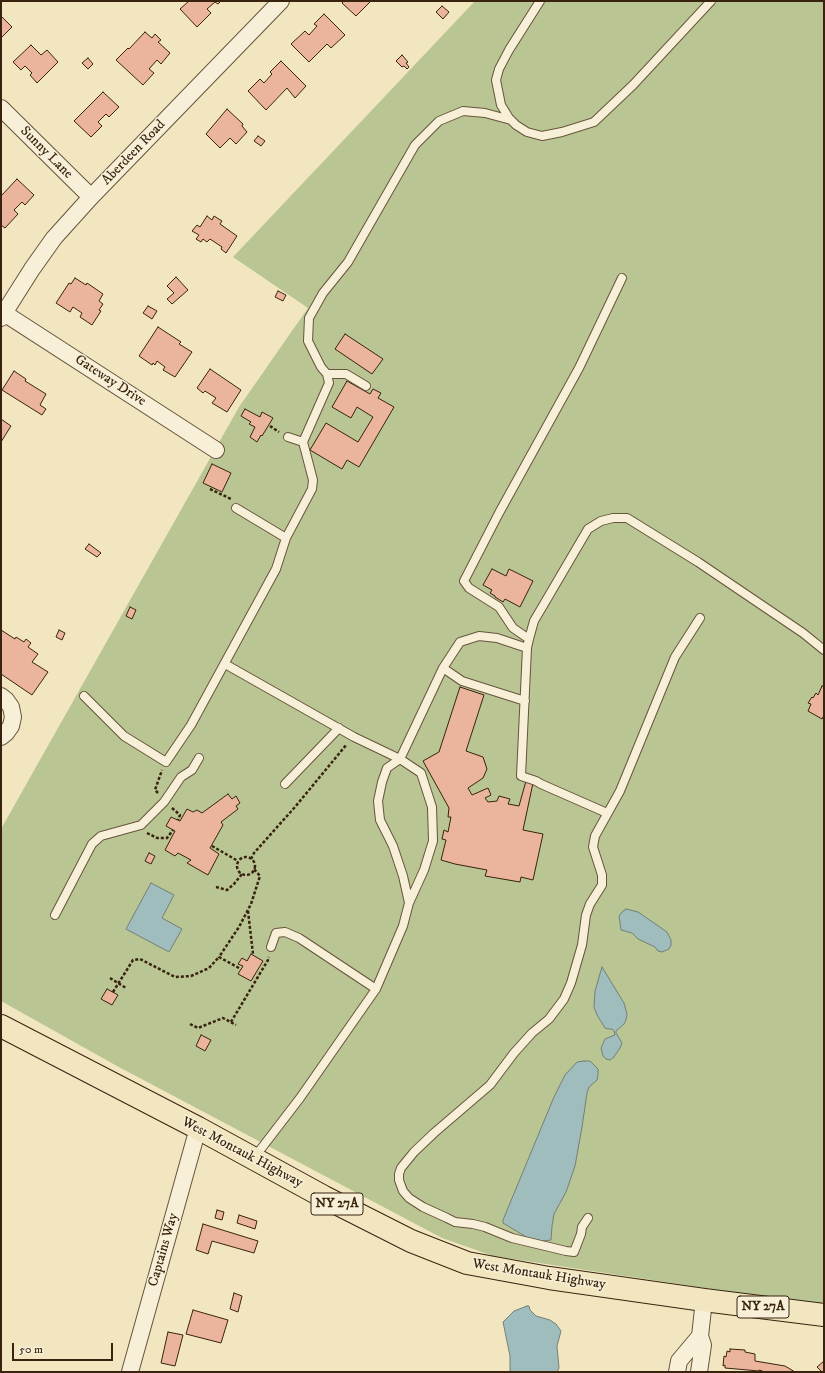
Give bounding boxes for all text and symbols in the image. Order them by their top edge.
street label: Aberdeen Road [99,117,169,189]
street label: Sunny Lane [16,123,76,183]
street label: Gateway Drive [71,352,149,410]
street label: West Montauk Highway [179,1114,305,1192]
road number: NY 27A [311,1193,363,1215]
street label: Captains Way [145,1211,183,1289]
street label: West Montauk Highway [471,1256,607,1294]
road number: NY 27A [737,1296,789,1318]
scale bar [14,1335,115,1361]
text: 50 m [19,1342,43,1357]

